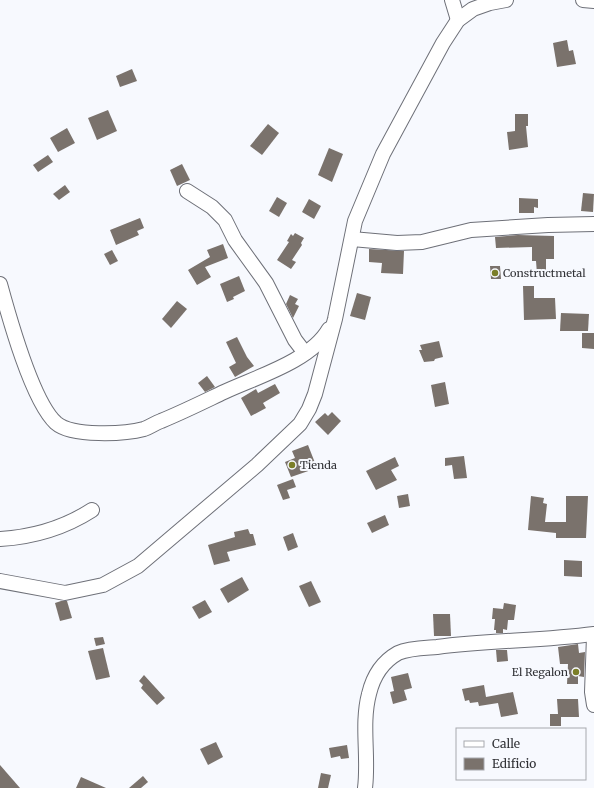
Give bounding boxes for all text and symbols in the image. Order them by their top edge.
place label: Constructmetal [503,266,586,280]
marker: Constructmetal [490,268,500,278]
place label: Tienda [300,458,337,472]
marker: Tienda [287,460,297,470]
place label: El Regalon [512,665,569,679]
marker: El Regalon [571,667,581,677]
legend [456,728,586,780]
text: Calle [492,736,520,751]
text: Edificio [492,756,536,771]

